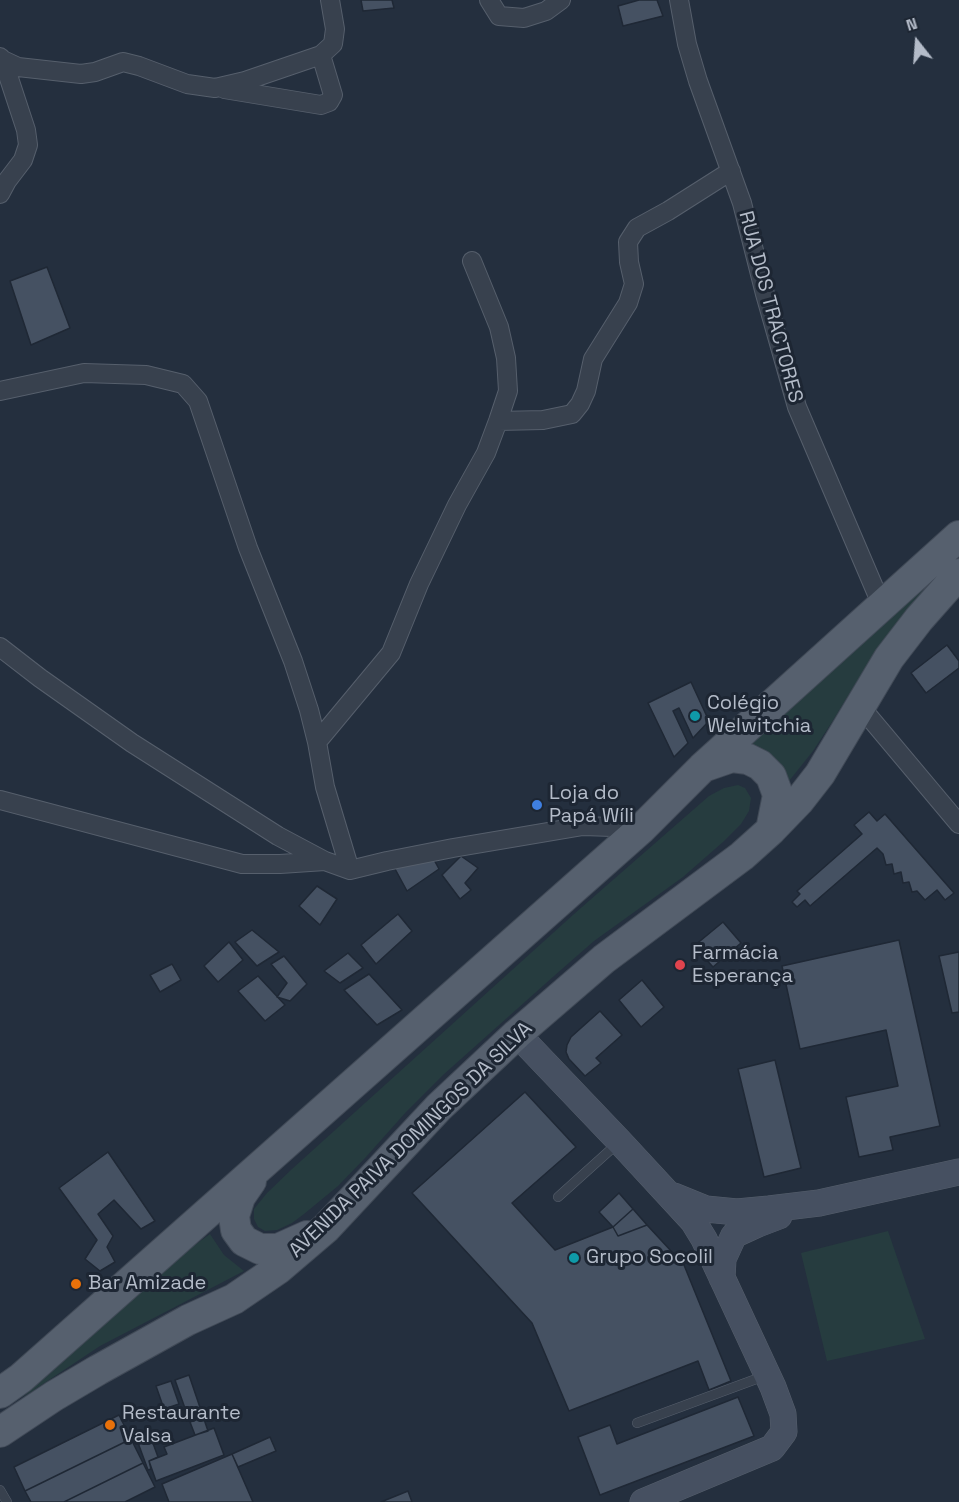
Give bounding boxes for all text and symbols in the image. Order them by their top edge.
north arrow [887,12,947,72]
text: N [903,13,920,36]
street label: RUA DOS TRACTORES [733,209,807,405]
place label: Colégio Welwitchia [707,692,811,739]
marker: Colégio Welwitchia [688,709,702,723]
place label: Loja do Papá Wíli [549,782,634,829]
marker: Loja do Papá Wíli [530,798,544,812]
place label: Farmácia Esperança [692,942,793,989]
marker: Farmácia Esperança [673,958,687,972]
street label: AVENIDA PAIVA DOMINGOS DA SILVA [284,1017,538,1263]
place label: Grupo Socolil [586,1246,713,1270]
marker: Grupo Socolil [567,1251,581,1265]
place label: Bar Amizade [88,1272,206,1296]
marker: Bar Amizade [69,1277,83,1291]
place label: Restaurante Valsa [122,1402,241,1449]
marker: Restaurante Valsa [103,1418,117,1432]

